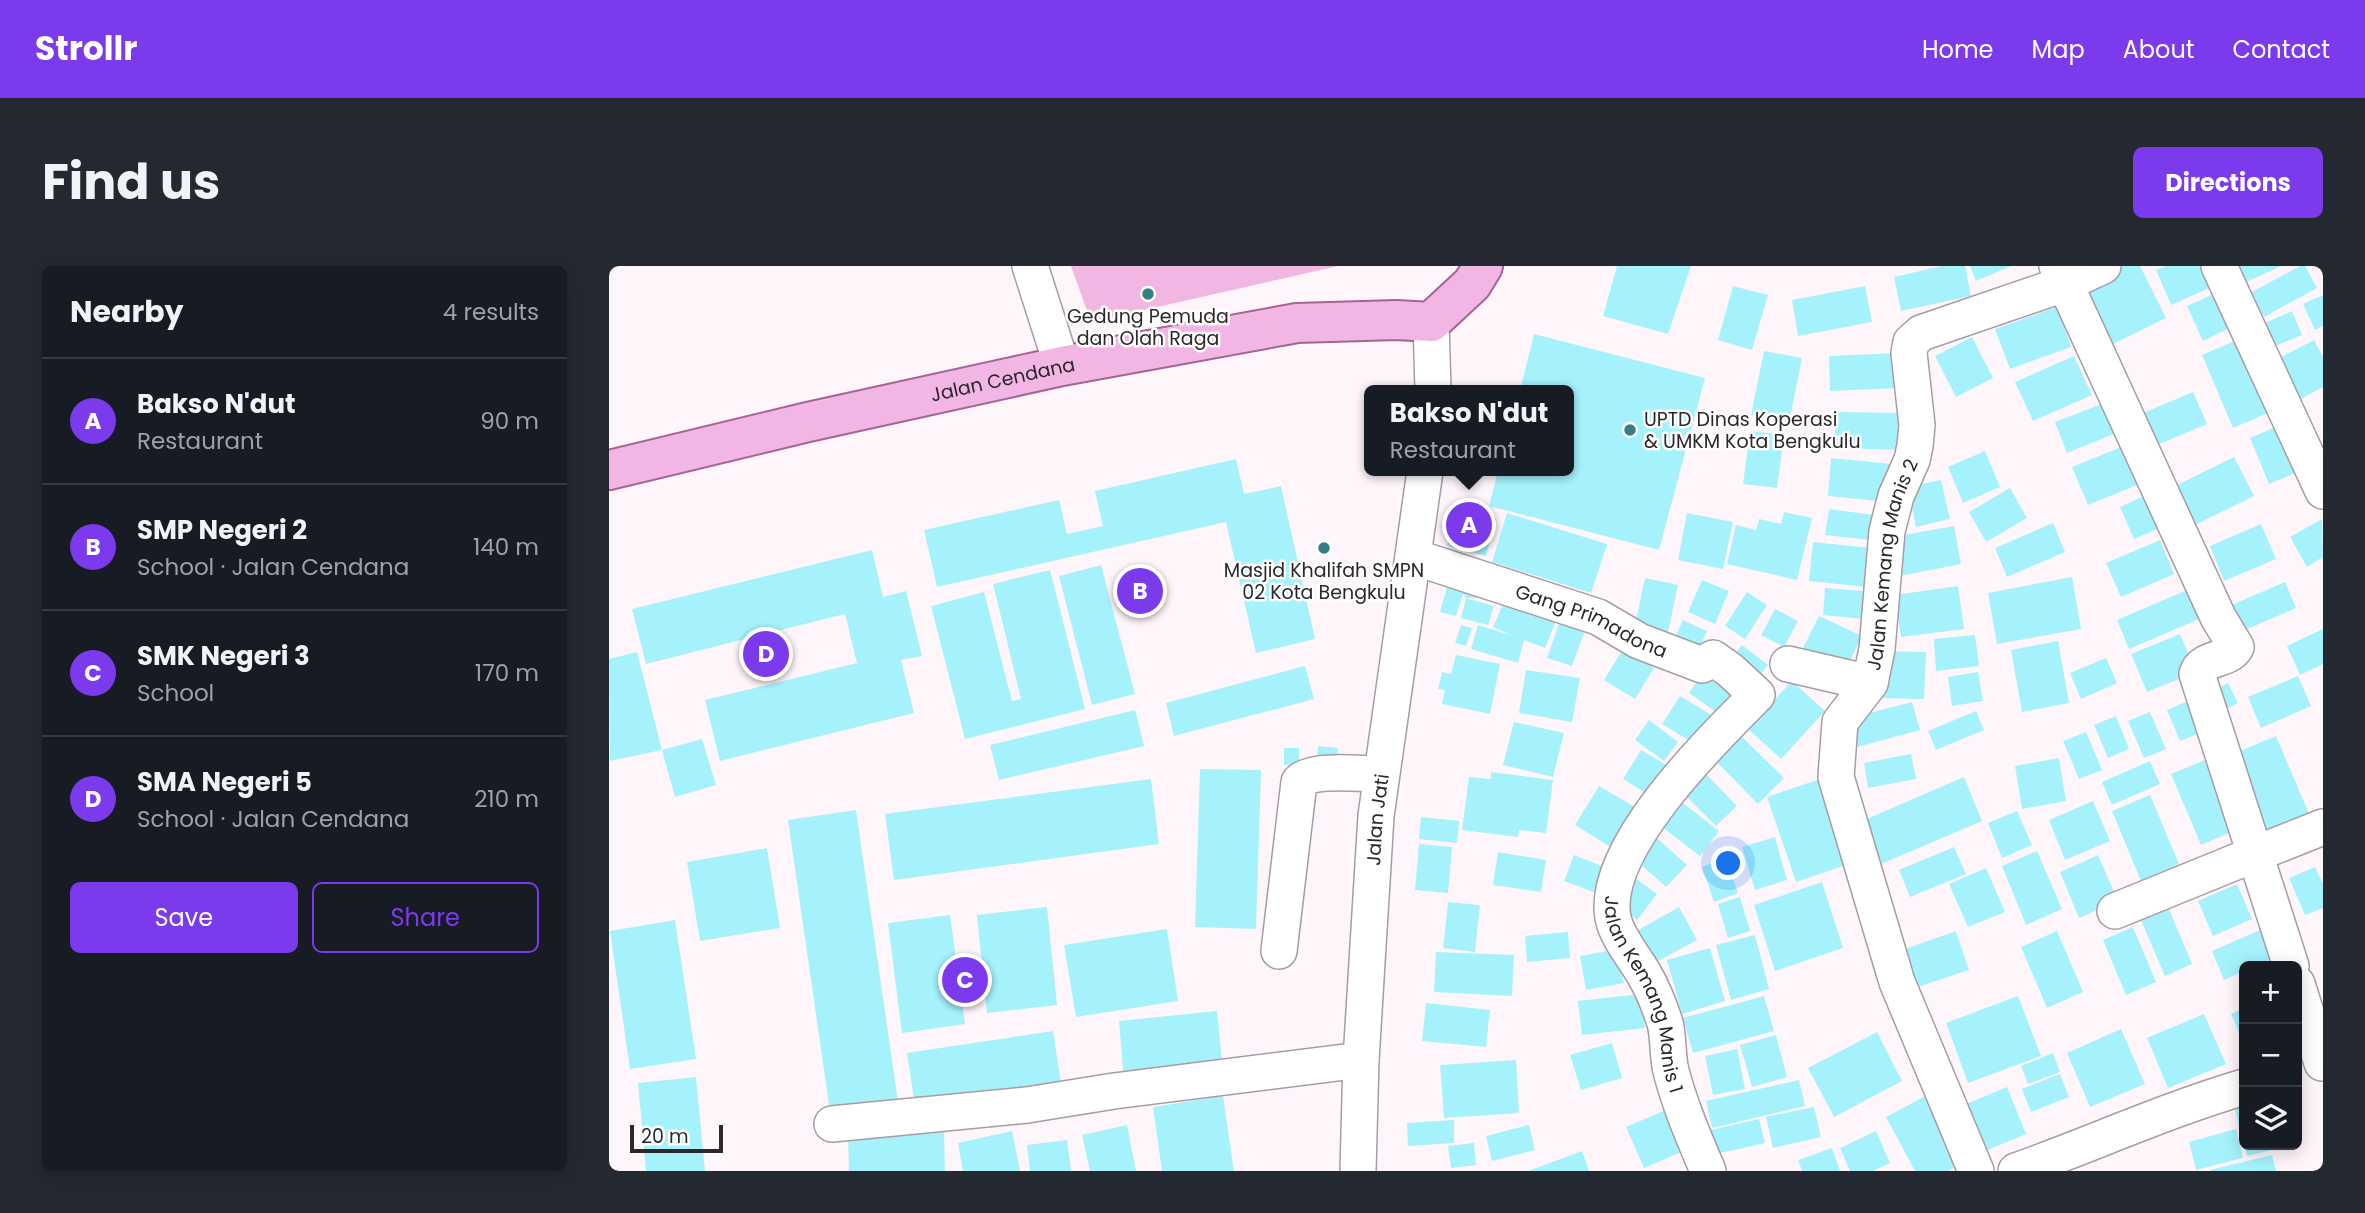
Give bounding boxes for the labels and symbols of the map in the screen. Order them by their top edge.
marker: Gedung Pemuda dan Olah Raga [1140,286,1156,302]
place label: Gedung Pemuda dan Olah Raga [1067,303,1229,352]
street label: Jalan Cendana [928,351,1077,409]
place label: UPTD Dinas Koperasi & UMKM Kota Bengkulu [1644,406,1861,455]
marker: UPTD Dinas Koperasi & UMKM Kota Bengkulu [1622,422,1638,438]
street label: Jalan Kemang Manis 2 [1860,455,1925,673]
pin: A [1446,499,1492,551]
marker: Masjid Khalifah SMPN 02 Kota Bengkulu [1316,540,1332,556]
place label: Masjid Khalifah SMPN 02 Kota Bengkulu [1224,557,1424,606]
pin: B [1117,565,1163,617]
street label: Gang Primadona [1512,578,1671,665]
pin: D [743,628,789,680]
street label: Jalan Jati [1360,772,1396,866]
your location [1711,846,1745,880]
street label: Jalan Kemang Manis 1 [1598,895,1690,1097]
pin: C [942,954,988,1006]
scale bar [630,1122,723,1154]

